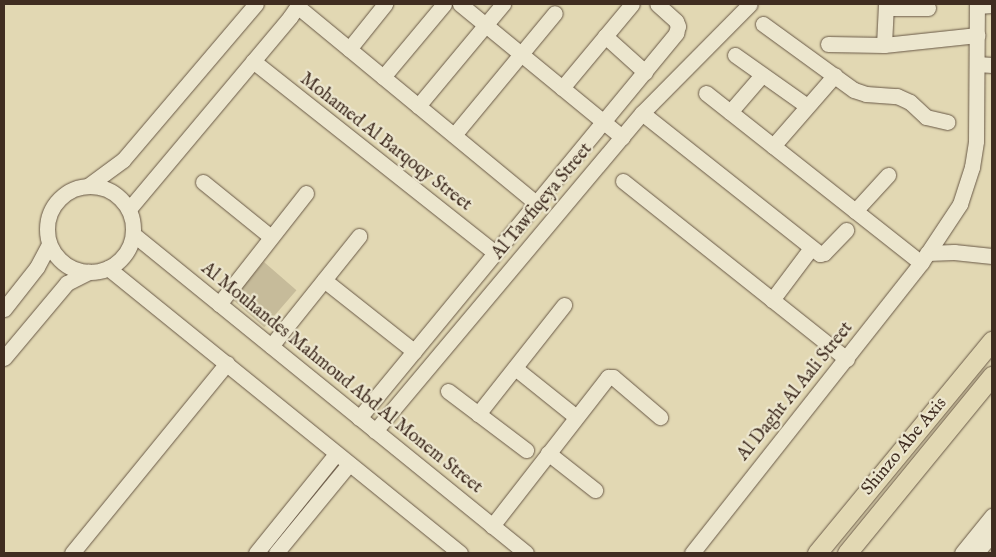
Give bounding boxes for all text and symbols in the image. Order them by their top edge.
street label: Mohamed Al Barqoqy Street [295,69,475,217]
street label: Al Tawfiqeya Street [488,140,598,264]
street label: Al Mouhandes Mahmoud Abd Al Monem Street [196,259,486,499]
street label: Al Daght Al Aali Street [733,318,859,466]
street label: Shinzo Abe Axis [858,394,952,500]

